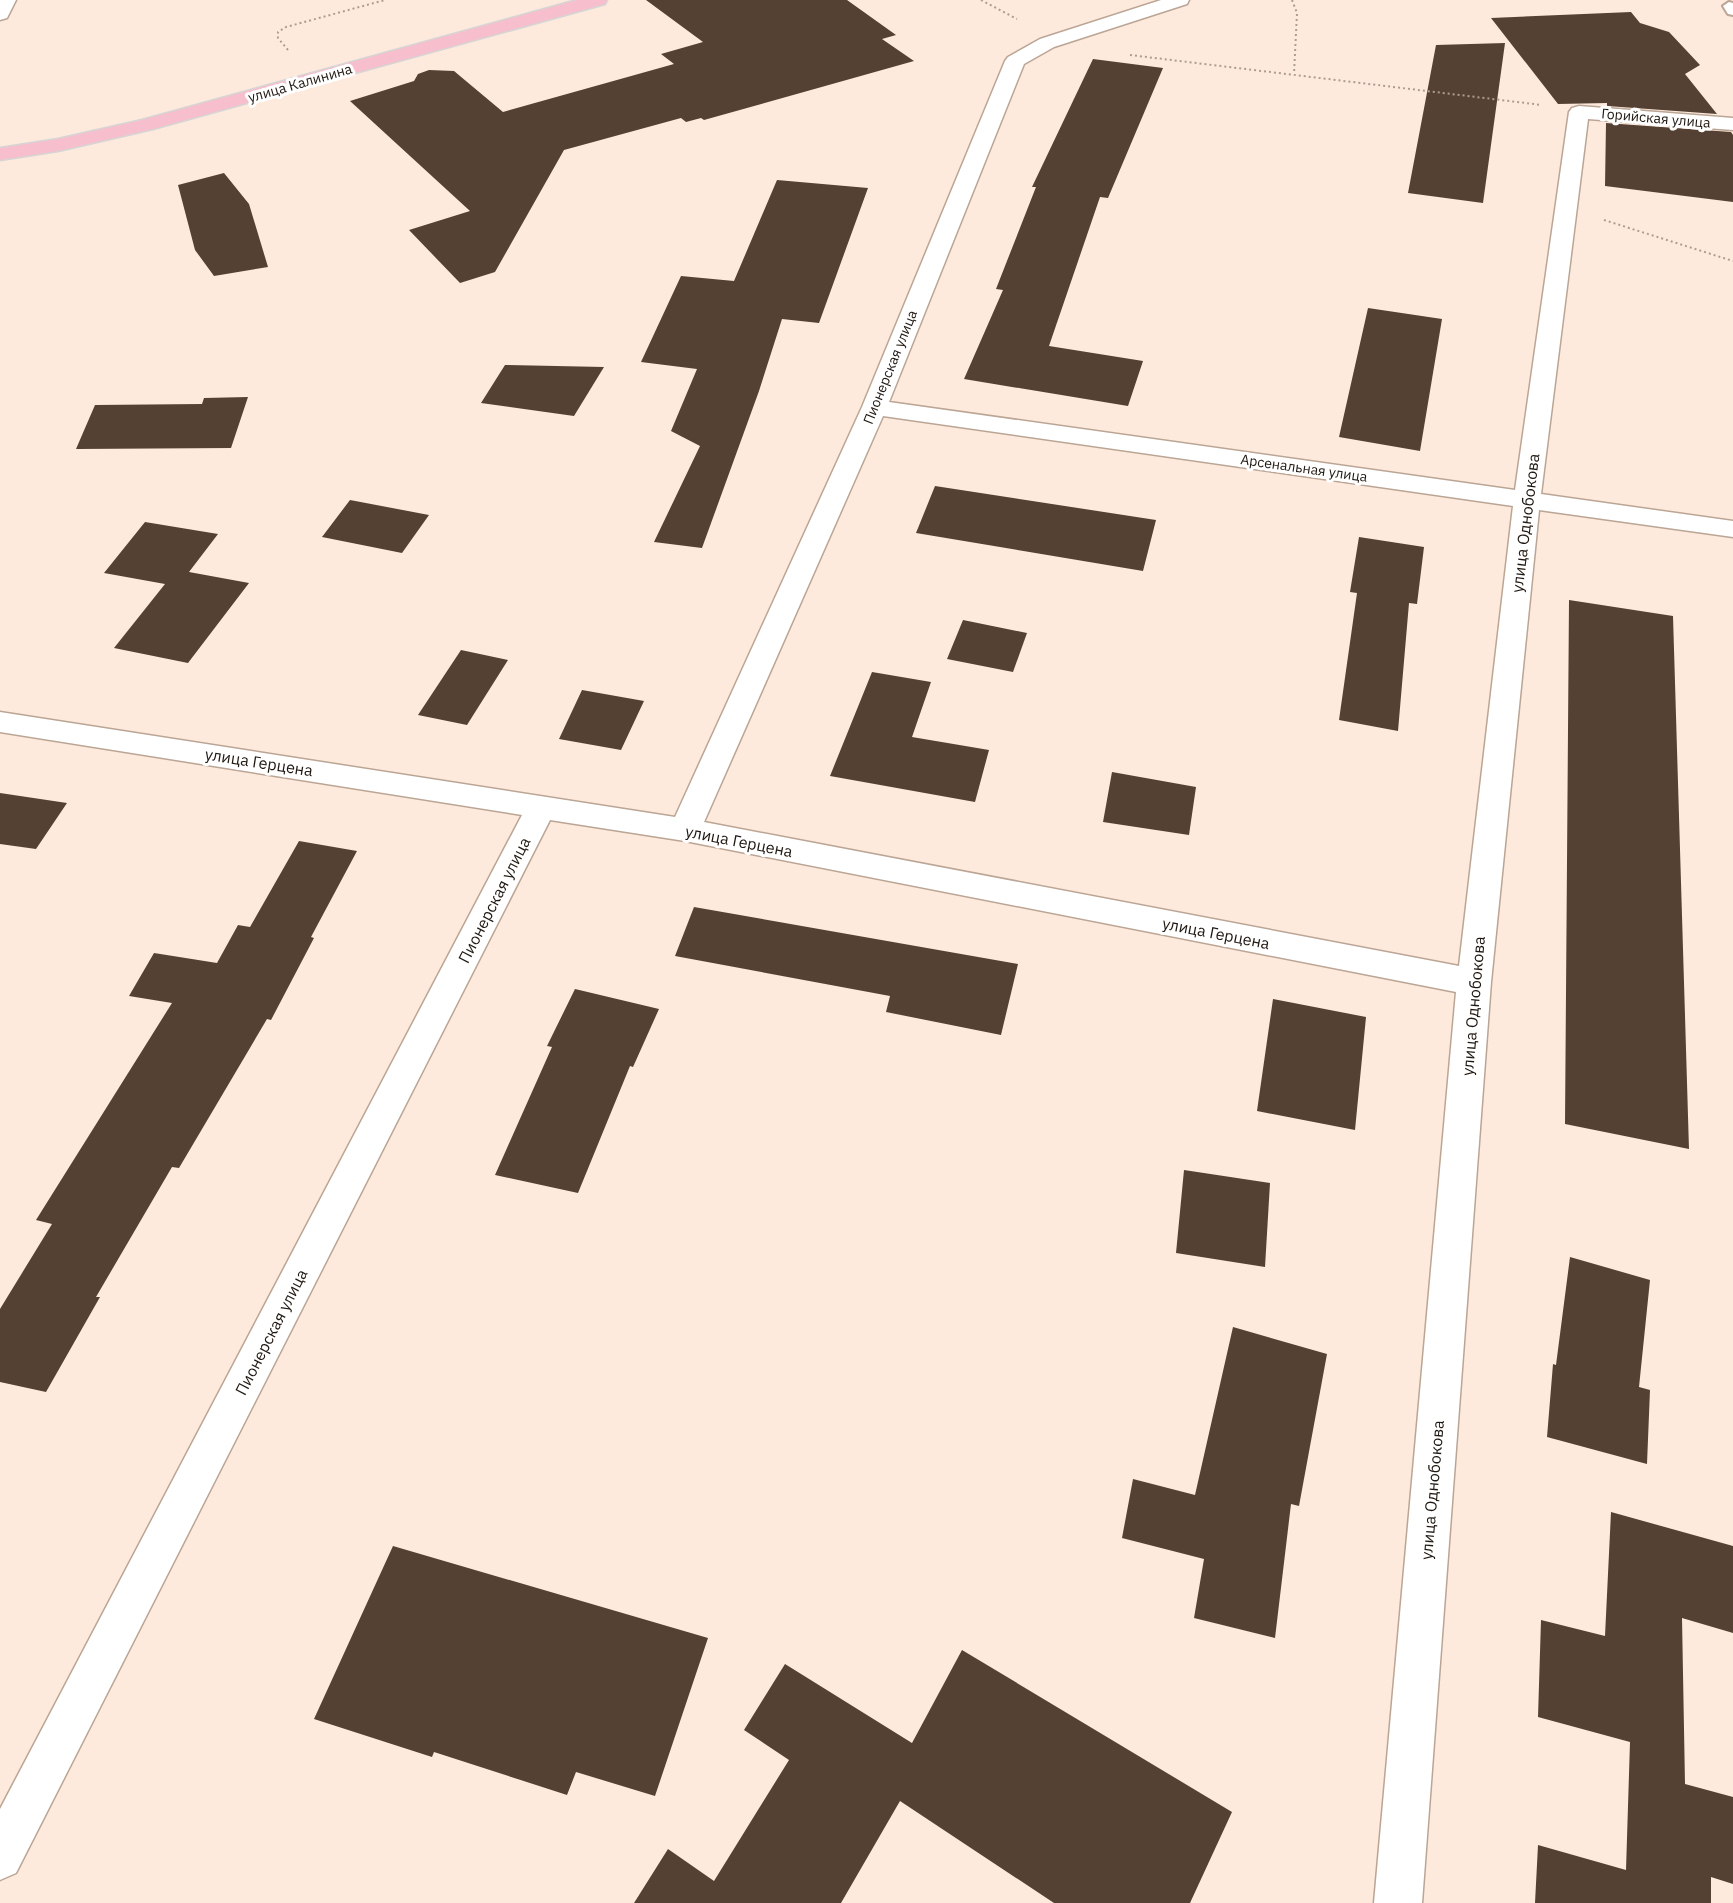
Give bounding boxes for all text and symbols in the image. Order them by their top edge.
street label: улица Калинина [246,59,355,106]
street label: Горийская улица [1601,104,1712,132]
street label: Пионерская улица [859,307,921,427]
street label: Арсенальная улица [1239,450,1369,486]
street label: улица Однобокова [1507,452,1544,594]
street label: улица Герцена [204,744,315,780]
street label: улица Герцена [684,821,795,861]
street label: Пионерская улица [454,833,535,966]
street label: улица Герцена [1161,913,1272,953]
street label: улица Однобокова [1457,935,1489,1077]
street label: Пионерская улица [231,1265,312,1398]
street label: улица Однобокова [1416,1419,1448,1561]

